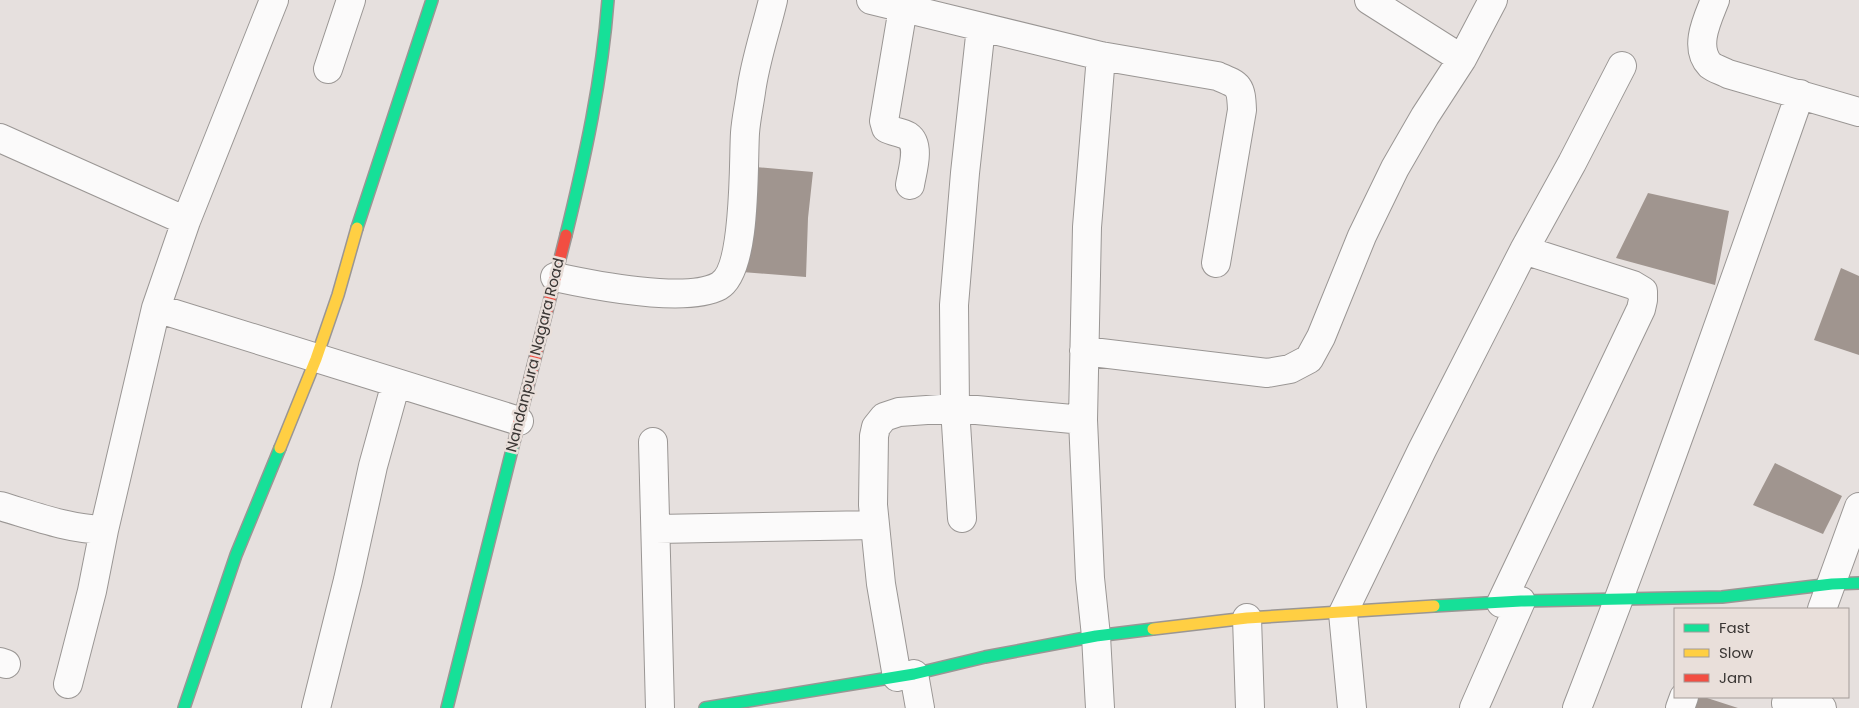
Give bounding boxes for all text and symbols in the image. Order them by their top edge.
street label: Nandanpura Nagara Road [500,256,569,454]
legend [1674,608,1849,698]
text: Fast [1719,617,1750,638]
text: Slow [1719,642,1754,663]
text: Jam [1719,667,1753,688]

